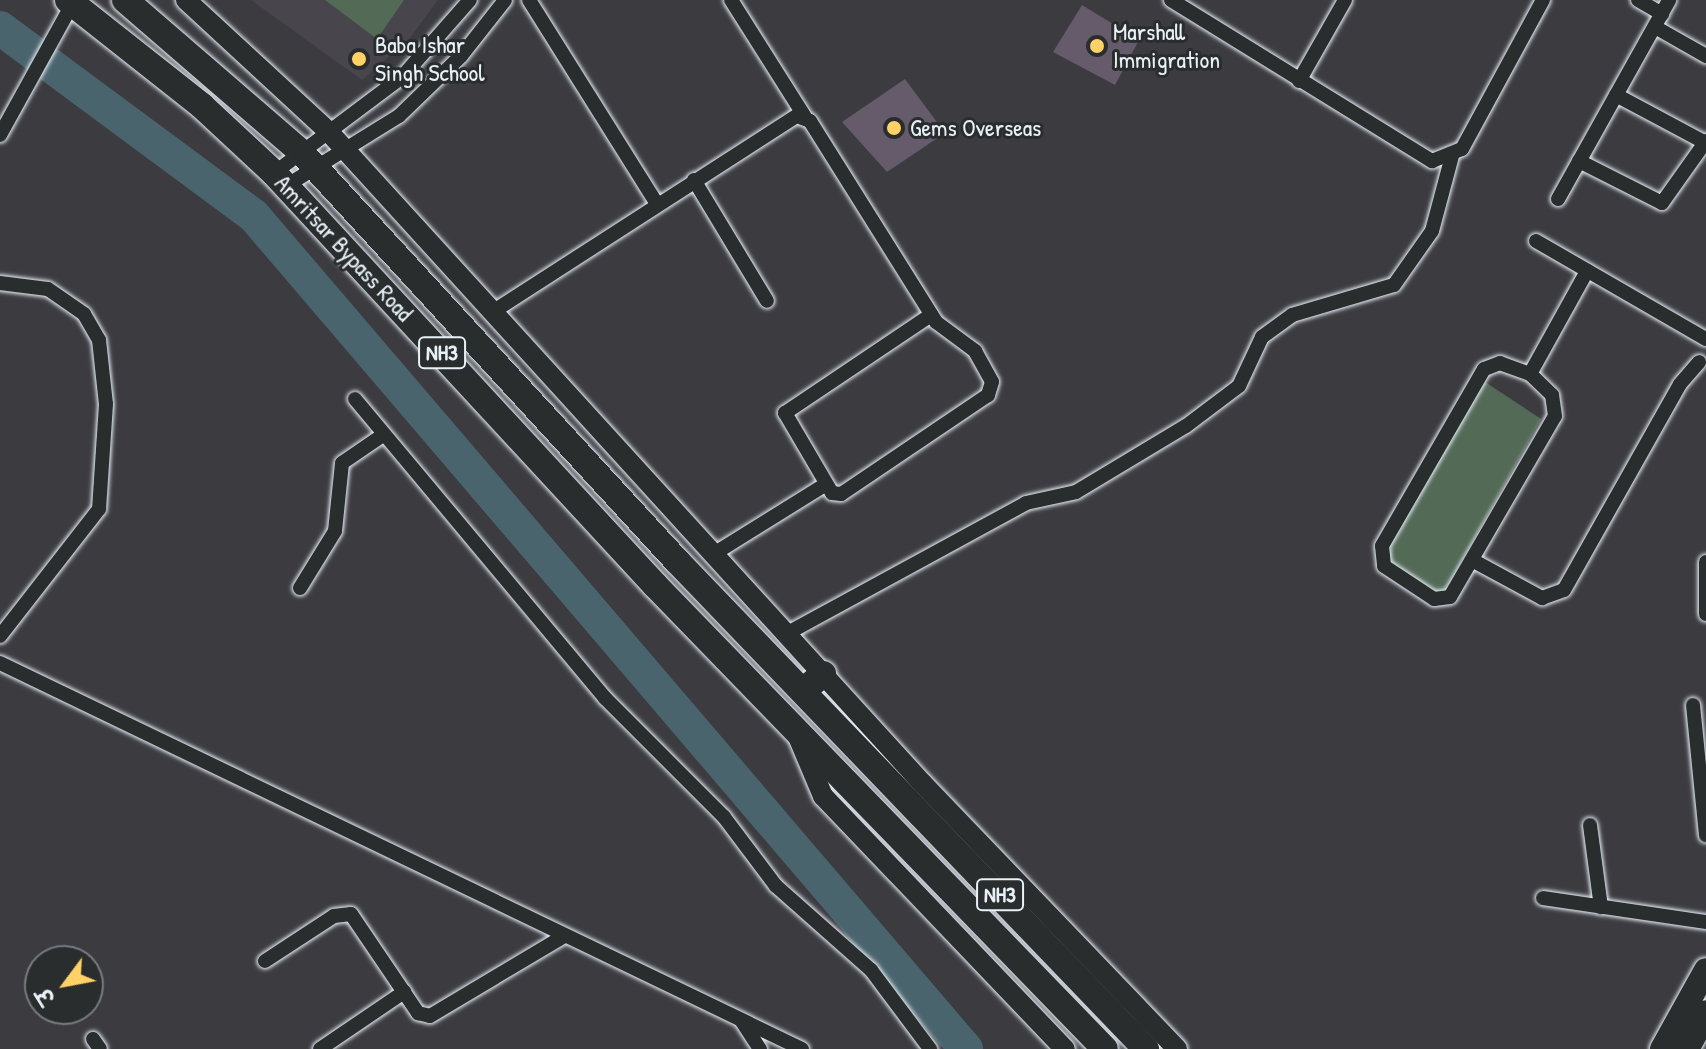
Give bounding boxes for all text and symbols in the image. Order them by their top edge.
place label: Marshall Immigration [1113,18,1220,74]
place label: Baba Ishar Singh School [375,31,485,87]
marker: Marshall Immigration [1088,37,1106,55]
marker: Baba Ishar Singh School [350,50,368,68]
place label: Gems Overseas [910,114,1041,142]
marker: Gems Overseas [885,119,903,137]
street label: Amritsar Bypass Road [269,169,419,327]
road number: NH3 [418,335,466,371]
road number: NH3 [976,877,1024,913]
north arrow [24,945,104,1025]
text: उ [29,982,62,1011]

